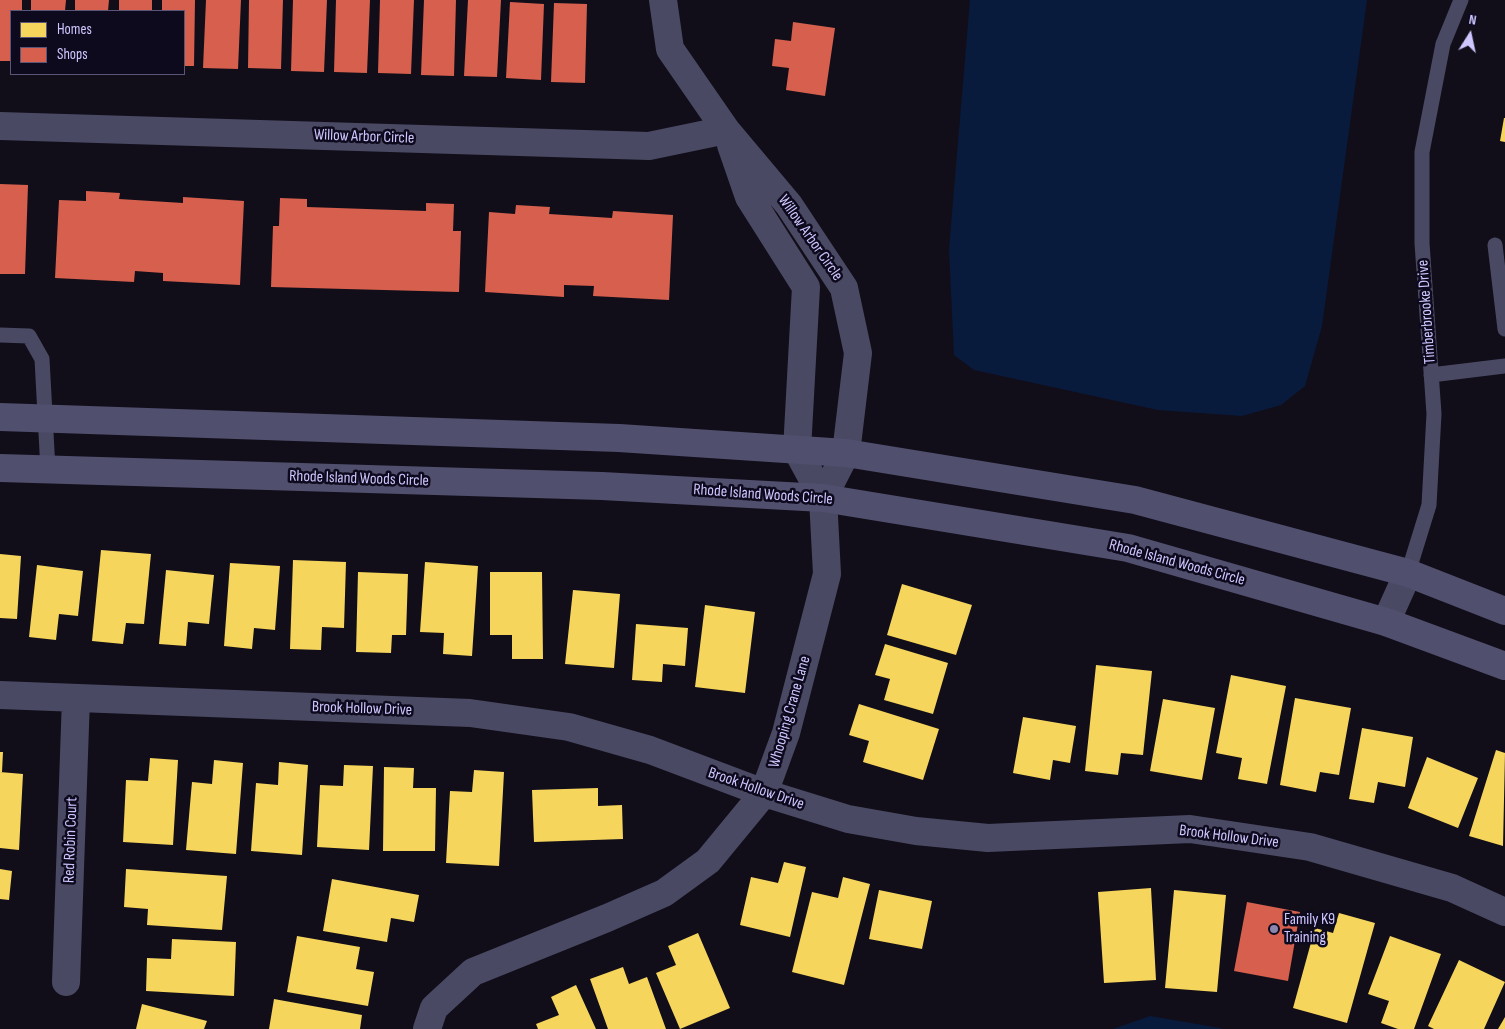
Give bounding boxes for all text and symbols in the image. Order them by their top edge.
legend [10,10,185,75]
north arrow [1445,10,1495,60]
text: N [1468,11,1478,29]
text: Homes [57,20,92,39]
text: Shops [57,45,88,64]
street label: Willow Arbor Circle [313,126,415,148]
street label: Willow Arbor Circle [773,191,847,285]
street label: Timberbrooke Drive [1414,259,1440,365]
street label: Rhode Island Woods Circle [289,467,429,491]
street label: Rhode Island Woods Circle [693,481,833,509]
street label: Rhode Island Woods Circle [1107,536,1247,590]
street label: Whooping Crane Lane [765,654,815,770]
street label: Brook Hollow Drive [312,698,412,720]
street label: Brook Hollow Drive [706,764,806,814]
street label: Red Robin Court [60,797,82,883]
street label: Brook Hollow Drive [1178,821,1280,853]
place label: Family K9 Training [1284,910,1335,948]
marker: Family K9 Training [1268,923,1280,935]

